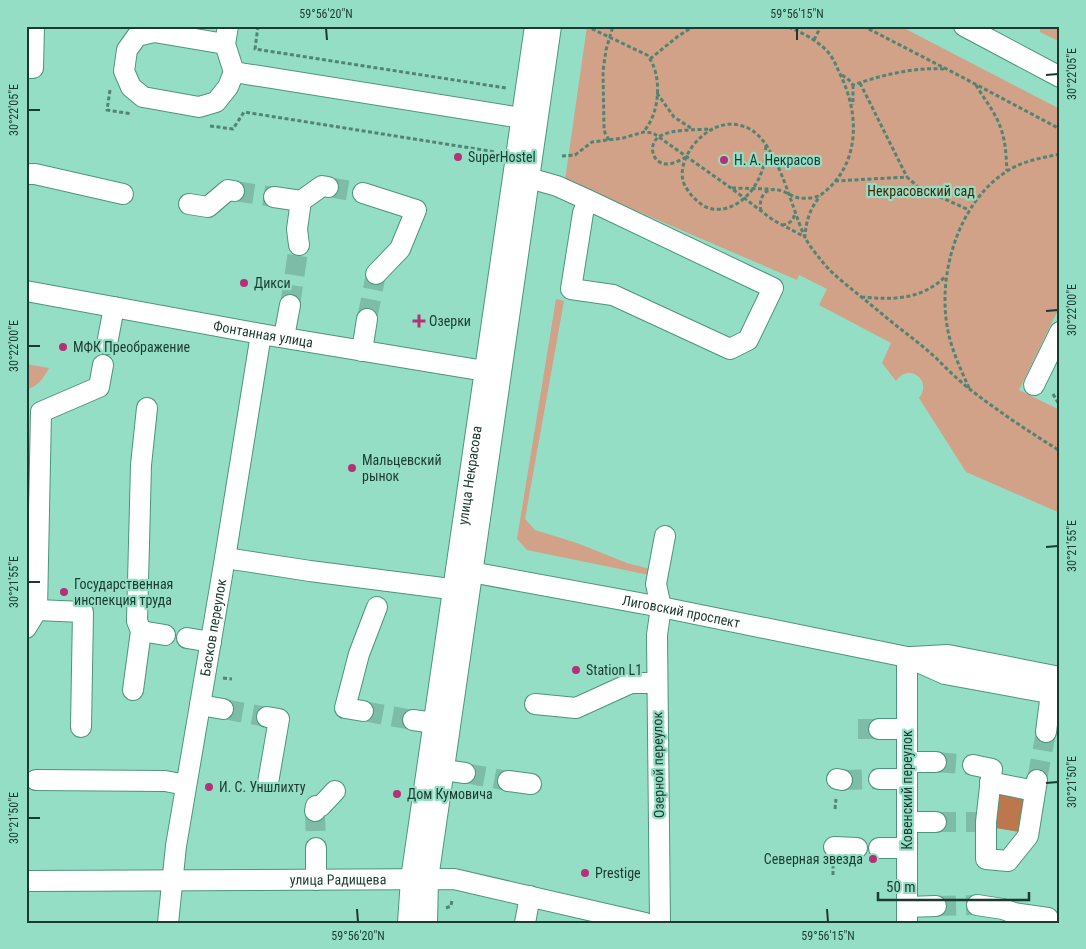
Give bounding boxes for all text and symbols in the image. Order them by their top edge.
text: 59°56'20"N [299,7,353,21]
text: 59°56'15"N [770,7,824,21]
text: 30°22'05"E [1065,48,1079,100]
text: 30°22'05"E [7,84,21,136]
place label: SuperHostel [468,149,536,165]
marker: SuperHostel [452,151,464,163]
place label: Н. А. Некрасов [734,152,821,168]
marker: Н. А. Некрасов [718,154,730,166]
park label: Некрасовский сад [867,183,975,199]
place label: Дикси [254,275,291,291]
marker: Дикси [238,277,250,289]
text: 30°22'00"E [1065,284,1079,336]
place label: Озерки [429,313,471,329]
marker: Озерки [413,315,425,327]
street label: Фонтанная улица [212,317,314,350]
text: 30°22'00"E [7,320,21,372]
place label: МФК Преображение [73,339,191,355]
marker: МФК Преображение [57,341,69,353]
street label: улица Некрасова [455,425,485,526]
place label: Мальцевский рынок [362,452,442,484]
marker: Мальцевский рынок [346,462,358,474]
text: 30°21'55"E [1065,520,1079,572]
text: 30°21'55"E [7,556,21,608]
place label: Государственная инспекция труда [74,576,173,608]
street label: Басков переулок [197,577,229,677]
marker: Государственная инспекция труда [58,586,70,598]
street label: Лиговский проспект [621,592,741,631]
place label: Station L1 [586,662,642,678]
marker: Station L1 [570,664,582,676]
street label: Озерной переулок [649,712,667,818]
street label: Ковенский переулок [899,730,915,850]
text: 30°21'50"E [1065,756,1079,808]
place label: И. С. Уншлихту [219,779,306,795]
marker: И. С. Уншлихту [203,781,215,793]
place label: Дом Кумовича [407,786,493,802]
marker: Дом Кумовича [391,788,403,800]
text: 30°21'50"E [7,792,21,844]
place label: Северная звезда [764,851,863,867]
marker: Северная звезда [867,853,879,865]
place label: Prestige [595,865,641,881]
marker: Prestige [579,867,591,879]
scale bar [878,869,1030,901]
street label: улица Радищева [290,871,386,888]
text: 50 m [886,878,916,896]
text: 59°56'20"N [331,929,385,943]
text: 59°56'15"N [801,929,855,943]

